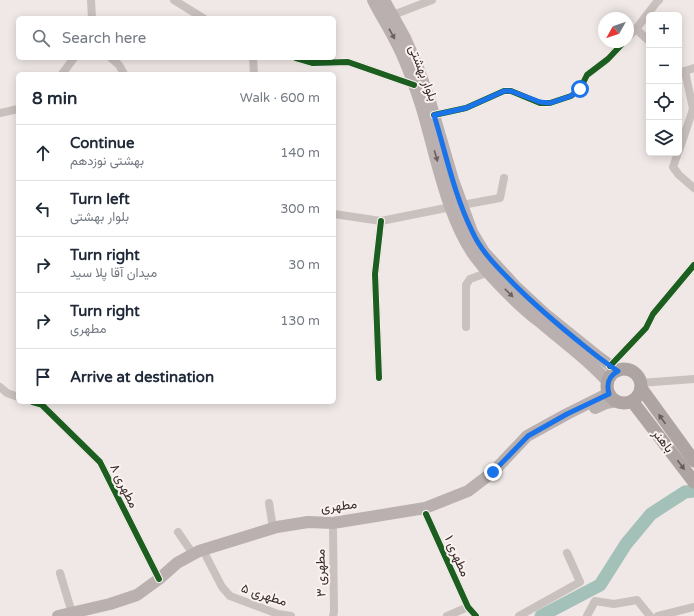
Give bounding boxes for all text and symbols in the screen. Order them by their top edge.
north arrow [598,12,634,48]
map controls [646,12,682,156]
button: + [646,12,682,48]
search box [16,16,336,60]
icon: search [30,27,52,49]
one-way arrow [388,28,395,40]
text: Search here [62,29,146,47]
street label: بلوار بهشتی [405,43,441,104]
button: − [646,48,682,84]
route start [571,80,589,98]
button: locate [646,84,682,120]
text: 8 min [32,88,77,109]
text: Walk · 600 m [240,90,320,106]
button: layers [646,120,682,156]
text: Continue [70,134,134,152]
icon: ahead [32,142,54,164]
text: 140 m [280,145,320,161]
one-way arrow [433,150,439,162]
text: بهشتی نوزدهم [70,153,144,169]
text: Turn left [70,190,130,208]
icon: left [32,198,54,220]
text: 300 m [280,201,320,217]
text: بلوار بهشتی [70,209,129,225]
text: Turn right [70,246,140,264]
icon: right [32,254,54,276]
text: 30 m [288,257,320,273]
text: میدان آقا پلا سید [70,265,157,281]
one-way arrow [504,288,514,298]
text: Turn right [70,302,140,320]
icon: right [32,310,54,332]
text: 130 m [280,313,320,329]
text: مطهری [70,321,106,337]
icon: arrive [32,366,54,388]
text: Arrive at destination [70,368,214,386]
one-way arrow [658,413,666,424]
street label: باهنر [648,425,677,456]
one-way arrow [677,460,686,471]
street label: مطهری ۸ [106,461,142,511]
route end [484,463,502,481]
street label: مطهری [320,496,358,516]
street label: مطهری ۱ [441,533,473,579]
street label: مطهری ۳ [313,549,329,597]
street label: مطهری ۵ [239,580,289,610]

